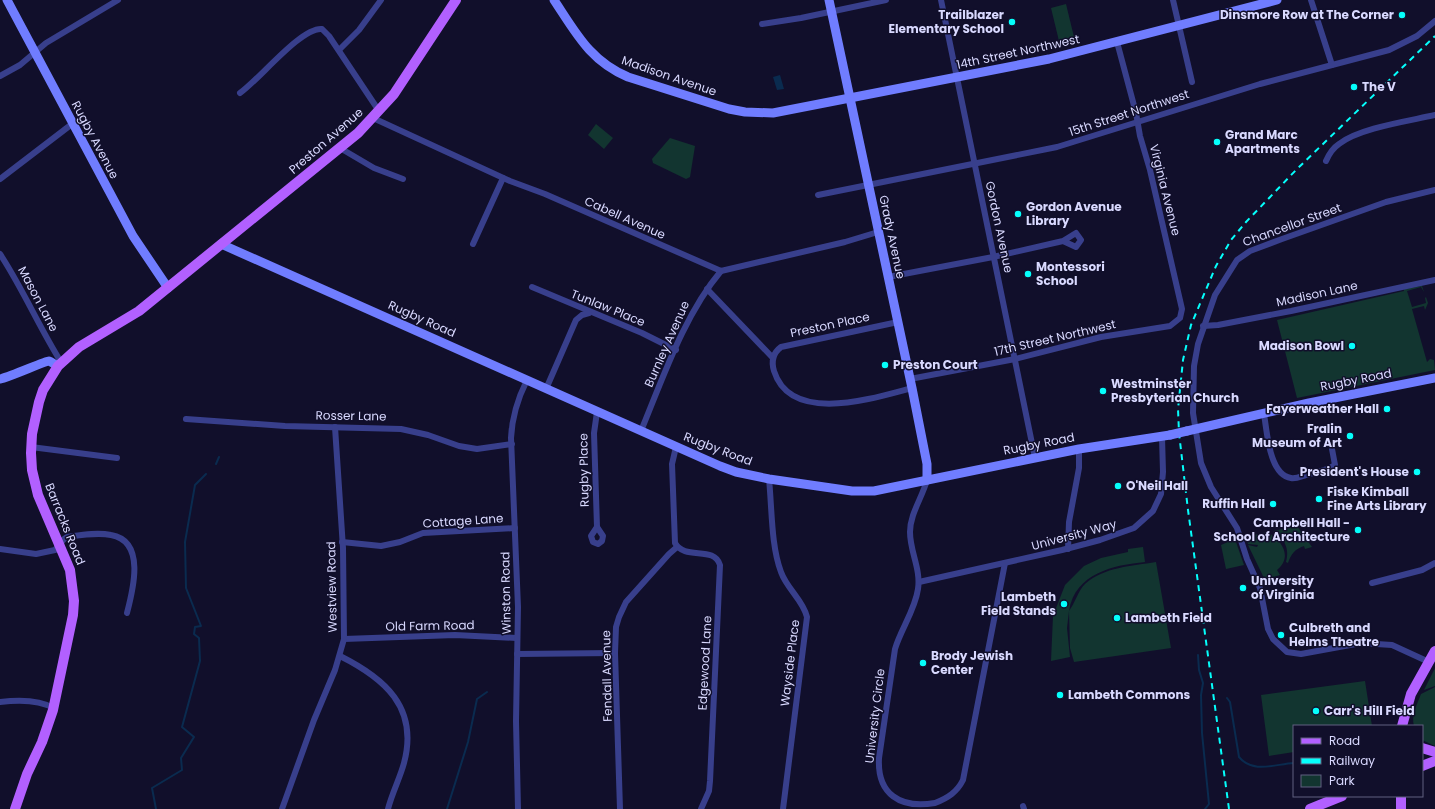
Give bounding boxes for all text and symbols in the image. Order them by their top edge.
place label: Trailblazer Elementary School [889,6,1004,37]
place label: Dinsmore Row at The Corner [1220,6,1394,23]
marker: Dinsmore Row at The Corner [1397,10,1407,20]
marker: Trailblazer Elementary School [1007,17,1017,27]
street label: 14th Street Northwest [955,30,1081,73]
street label: Madison Avenue [619,51,719,100]
place label: The V [1362,78,1396,95]
marker: The V [1349,82,1359,92]
street label: 15th Street Northwest [1067,85,1191,140]
street label: Rugby Avenue [68,98,123,182]
street label: Preston Avenue [285,104,366,178]
place label: Grand Marc Apartments [1225,126,1300,157]
marker: Grand Marc Apartments [1212,137,1222,147]
street label: Virginia Avenue [1146,142,1185,237]
street label: Gordon Avenue [981,180,1017,274]
street label: Cabell Avenue [582,192,668,243]
street label: Grady Avenue [875,194,910,280]
place label: Gordon Avenue Library [1026,198,1122,229]
street label: Chancellor Street [1240,199,1344,250]
marker: Gordon Avenue Library [1013,209,1023,219]
place label: Montessori School [1036,258,1105,289]
street label: Mason Lane [14,263,63,334]
marker: Montessori School [1023,269,1033,279]
street label: Madison Lane [1275,277,1359,310]
street label: Tunlaw Place [569,285,648,330]
street label: Rugby Road [386,296,459,341]
street label: Burnley Avenue [640,298,693,390]
street label: Preston Place [789,308,871,341]
street label: 17th Street Northwest [992,315,1117,360]
place label: Madison Bowl [1259,337,1344,354]
marker: Madison Bowl [1347,341,1357,351]
place label: Preston Court [893,356,978,373]
marker: Preston Court [880,360,890,370]
street label: Rugby Road [1319,364,1393,395]
place label: Westminster Presbyterian Church [1111,375,1239,406]
marker: Westminster Presbyterian Church [1098,386,1108,396]
place label: Fayerweather Hall [1266,400,1379,417]
marker: Fayerweather Hall [1382,404,1392,414]
street label: Rosser Lane [315,406,387,425]
place label: Fralin Museum of Art [1252,420,1342,451]
street label: Rugby Road [681,428,755,469]
street label: Rugby Road [1002,428,1076,459]
marker: Fralin Museum of Art [1345,431,1355,441]
street label: Rugby Place [574,433,593,507]
place label: President's House [1300,463,1410,480]
marker: President's House [1412,467,1422,477]
place label: O'Neil Hall [1126,477,1188,494]
street label: Barracks Road [41,480,90,567]
marker: O'Neil Hall [1113,481,1123,491]
place label: Fiske Kimball Fine Arts Library [1327,483,1427,514]
marker: Fiske Kimball Fine Arts Library [1314,494,1324,504]
place label: Ruffin Hall [1202,495,1265,512]
marker: Ruffin Hall [1268,499,1278,509]
street label: Cottage Lane [422,509,504,532]
place label: Campbell Hall - School of Architecture [1214,514,1351,545]
street label: University Way [1029,515,1119,554]
marker: Campbell Hall - School of Architecture [1353,525,1363,535]
street label: Westview Road [322,541,341,633]
street label: Winston Road [496,551,515,635]
place label: University of Virginia [1251,572,1314,603]
marker: University of Virginia [1238,583,1248,593]
place label: Lambeth Field Stands [981,588,1056,619]
marker: Lambeth Field Stands [1059,599,1069,609]
place label: Lambeth Field [1125,609,1212,626]
marker: Lambeth Field [1112,613,1122,623]
street label: Edgewood Lane [694,615,715,711]
street label: Old Farm Road [385,616,475,635]
street label: Wayside Place [776,619,803,707]
place label: Culbreth and Helms Theatre [1289,619,1379,650]
street label: Fendall Avenue [597,630,616,722]
marker: Culbreth and Helms Theatre [1276,630,1286,640]
place label: Brody Jewish Center [931,647,1013,678]
marker: Brody Jewish Center [918,658,928,668]
street label: University Circle [860,668,889,764]
place label: Lambeth Commons [1068,686,1191,703]
marker: Lambeth Commons [1055,690,1065,700]
place label: Carr's Hill Field [1324,702,1415,719]
marker: Carr's Hill Field [1311,706,1321,716]
legend [1293,725,1423,797]
text: Road [1329,732,1360,749]
text: Railway [1329,752,1375,769]
text: Park [1329,772,1356,789]

